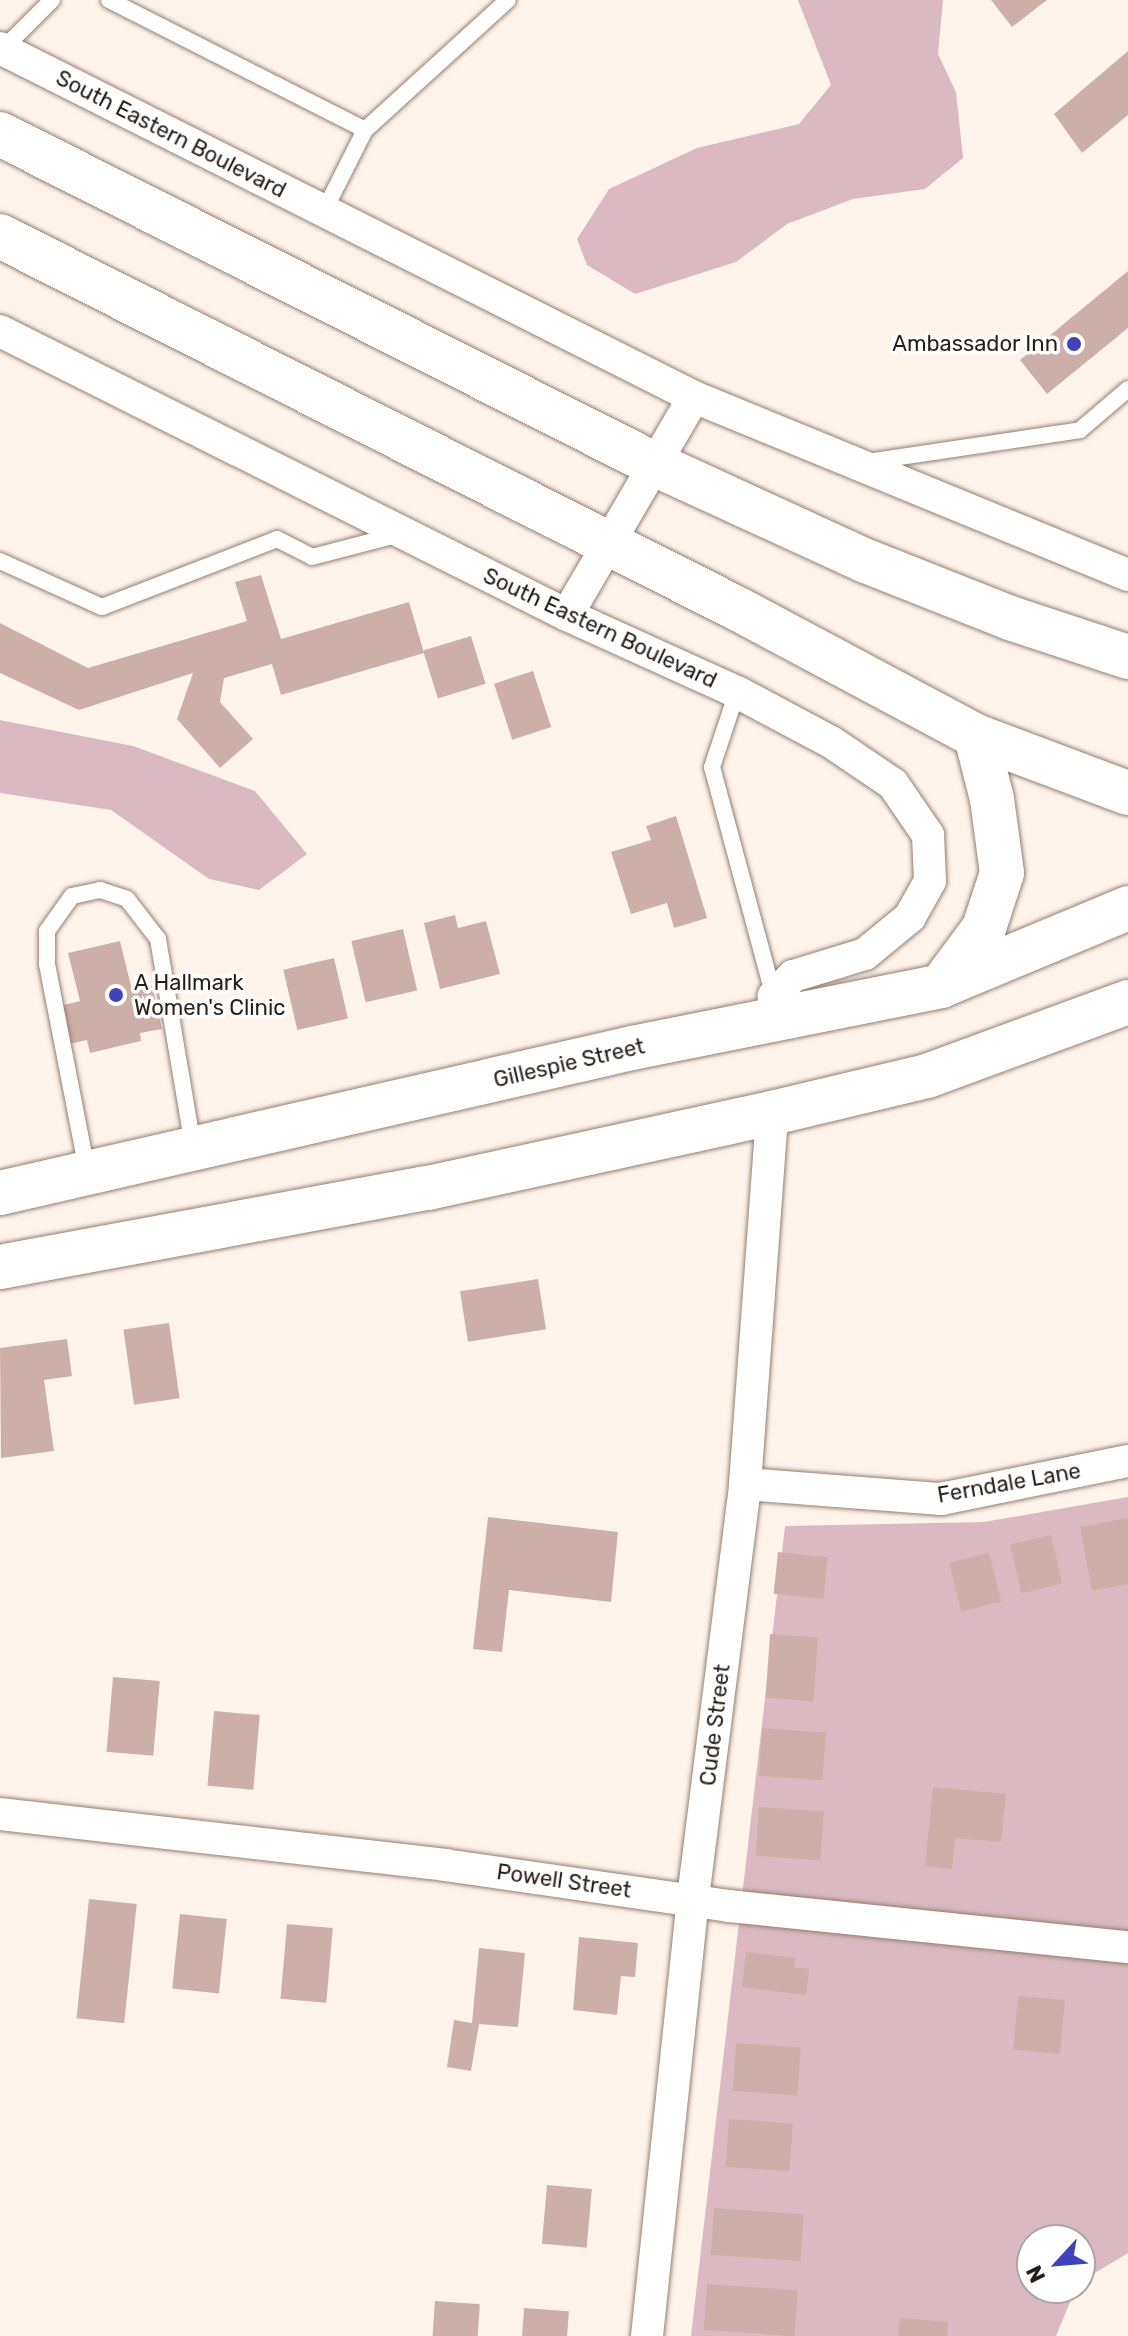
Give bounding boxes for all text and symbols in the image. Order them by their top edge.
street label: South Eastern Boulevard [52,64,290,204]
place label: Ambassador Inn [892,331,1058,357]
marker: Ambassador Inn [1065,335,1083,353]
street label: South Eastern Boulevard [479,562,721,694]
place label: A Hallmark Women's Clinic [134,969,285,1020]
marker: A Hallmark Women's Clinic [105,984,127,1006]
street label: Gillespie Street [491,1033,647,1093]
street label: Ferndale Lane [935,1457,1083,1509]
street label: Cude Street [694,1663,736,1787]
street label: Powell Street [495,1858,633,1904]
north arrow [1016,2224,1096,2304]
text: N [1020,2261,1051,2287]

